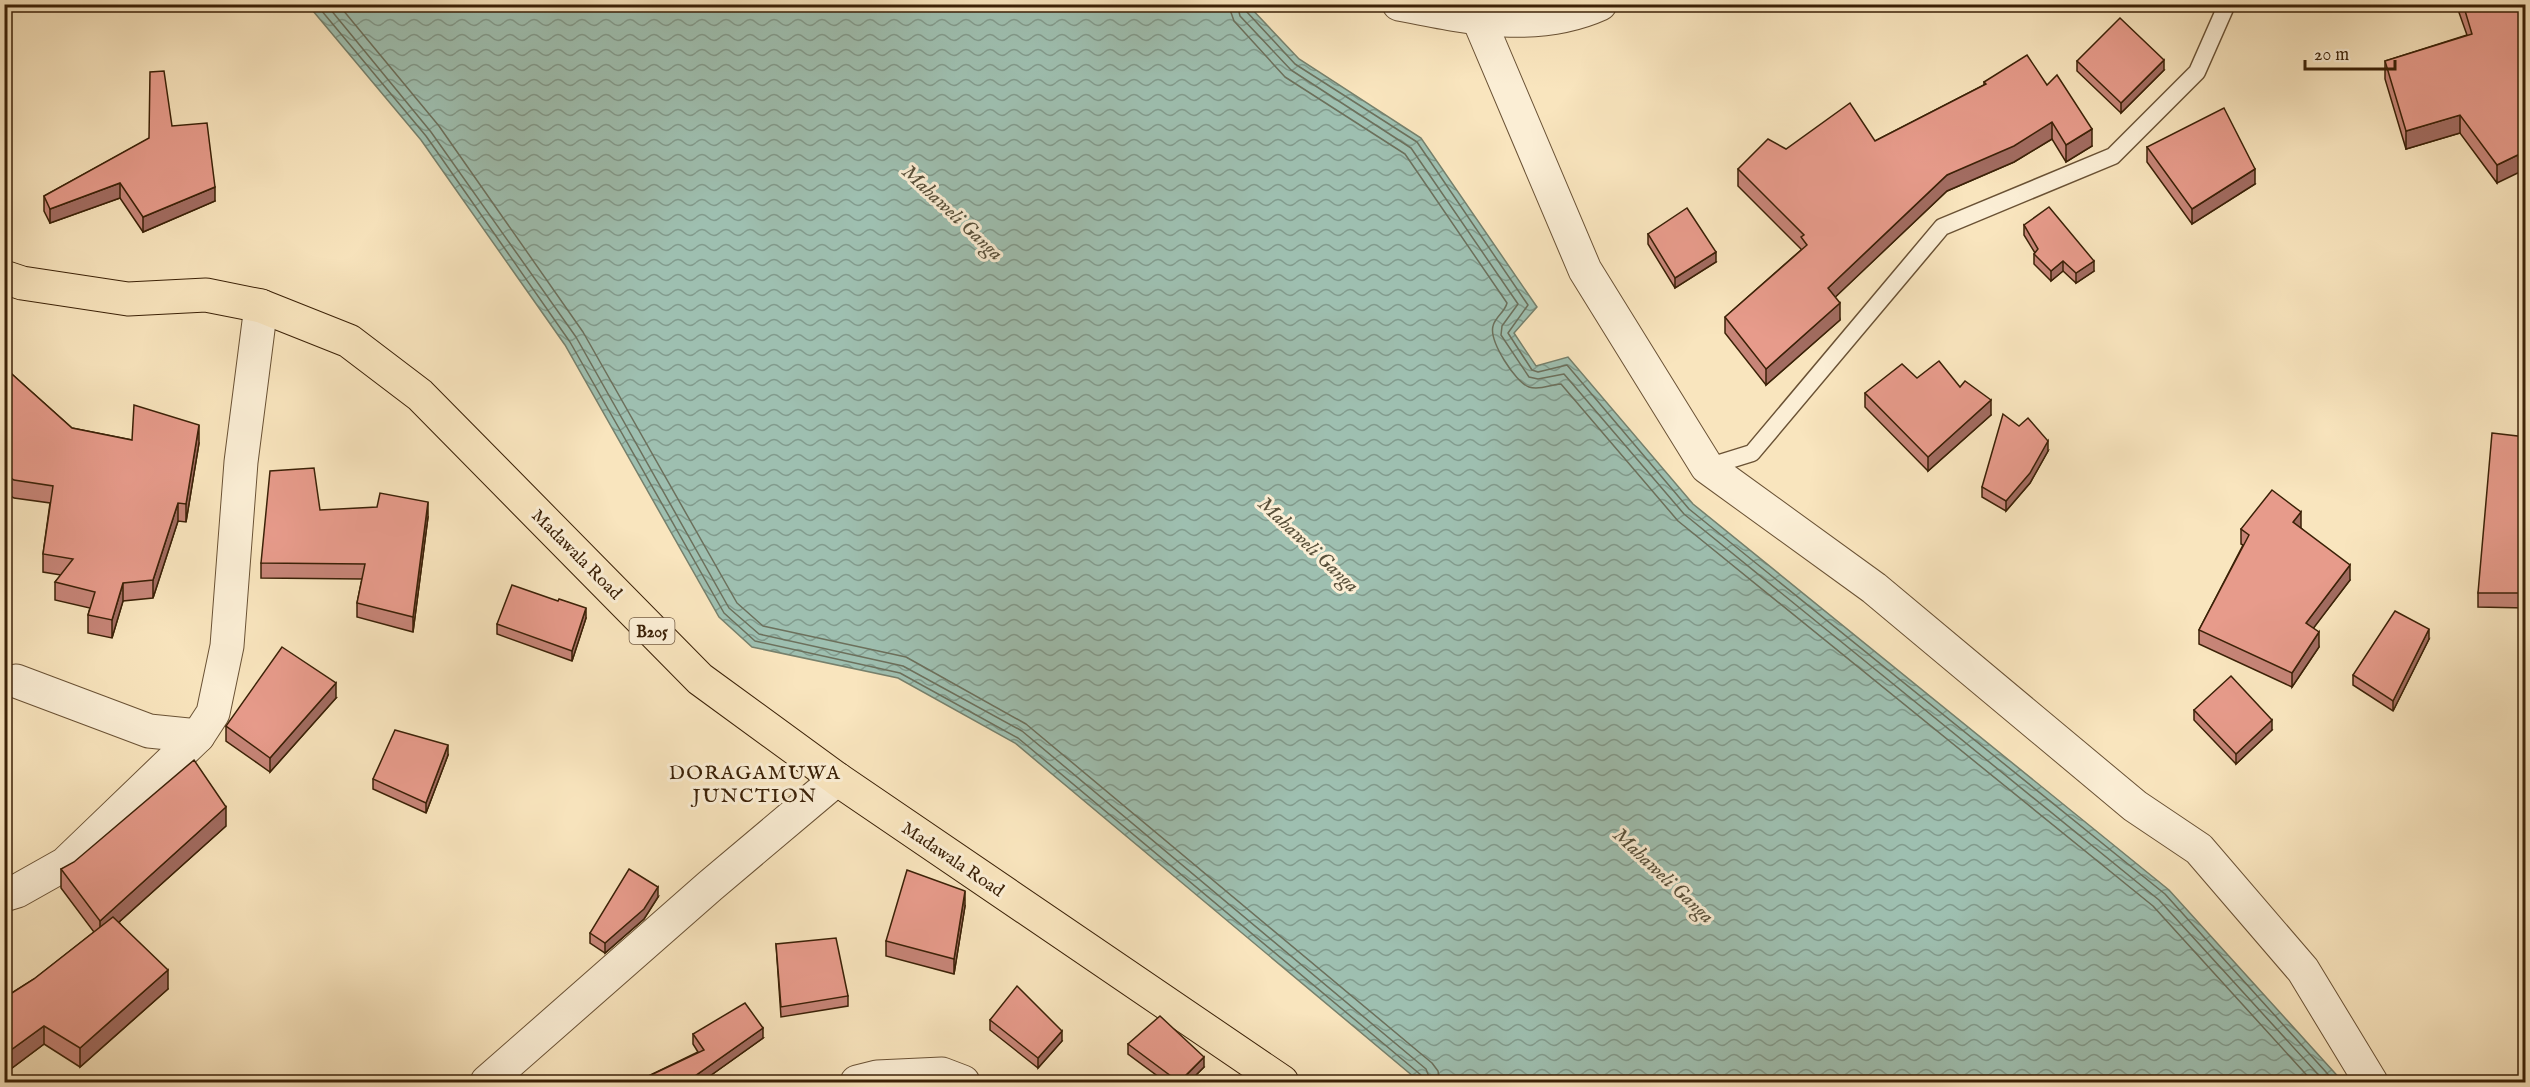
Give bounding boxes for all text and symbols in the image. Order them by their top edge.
scale bar [2305,33,2395,71]
text: 20 m [2314,44,2349,67]
water label: Mahaweli Ganga [895,160,1008,267]
water label: Mahaweli Ganga [1251,492,1364,599]
street label: Madawala Road [526,505,626,605]
road number: B205 [630,618,674,644]
district label: DORAGAMUWA JUNCTION [669,761,841,809]
street label: Madawala Road [896,818,1008,903]
water label: Mahaweli Ganga [1606,823,1719,930]

